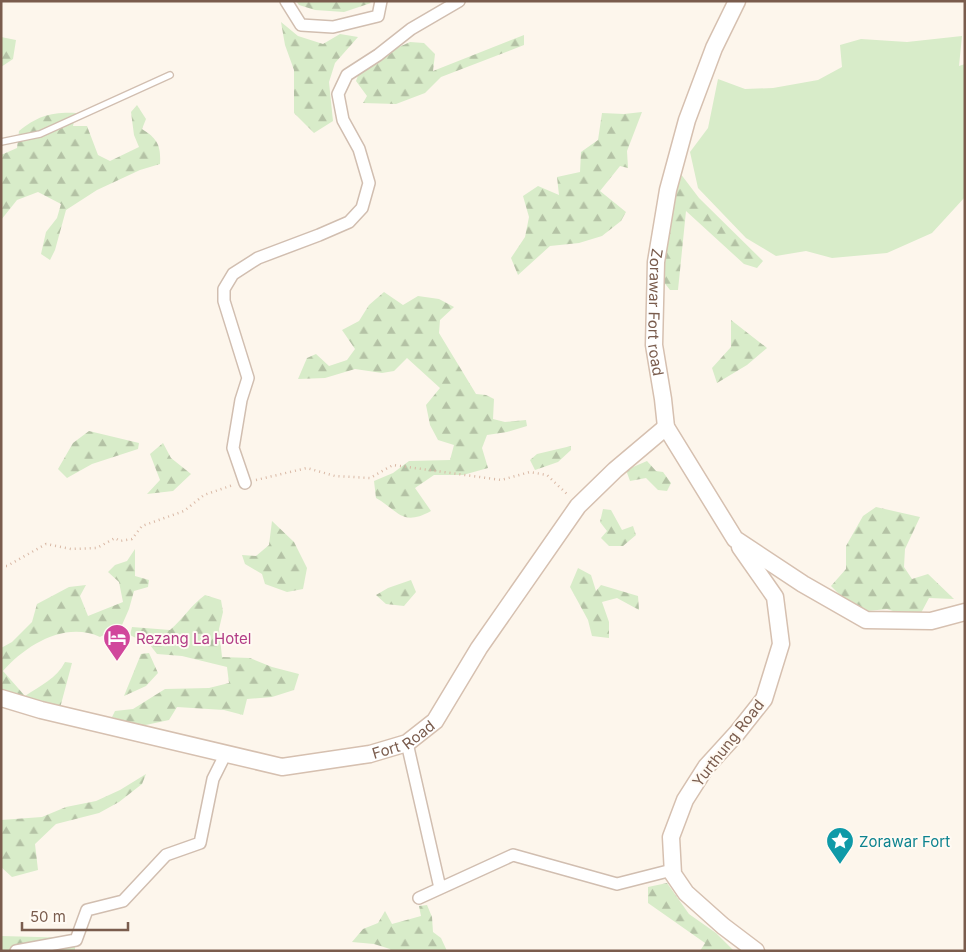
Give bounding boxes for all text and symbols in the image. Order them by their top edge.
street label: Zorawar Fort road [644,247,668,377]
hotel icon: Rezang La Hotel [102,623,132,662]
place label: Rezang La Hotel [136,629,251,648]
street label: Yurthung Road [688,696,768,790]
street label: Fort Road [370,716,438,762]
place icon: Zorawar Fort [825,826,855,865]
place label: Zorawar Fort [859,832,950,851]
scale bar [22,900,129,932]
text: 50 m [30,907,66,926]

